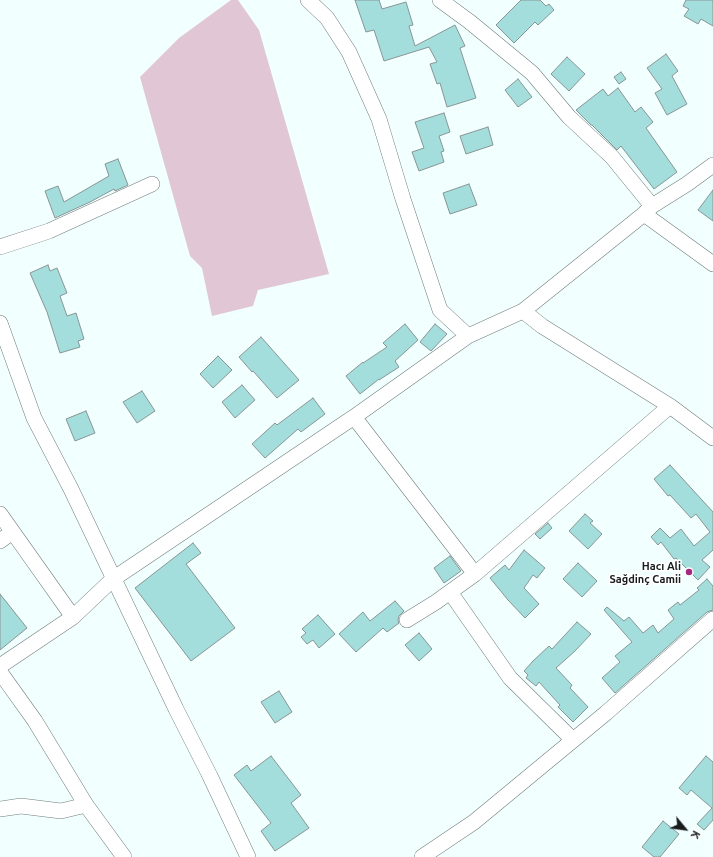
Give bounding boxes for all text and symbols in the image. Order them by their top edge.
place label: Hacı Ali Sağdinç Camii [609,559,681,585]
marker: Hacı Ali Sağdinç Camii [684,567,694,577]
north arrow [665,809,705,849]
text: K [688,829,703,841]

